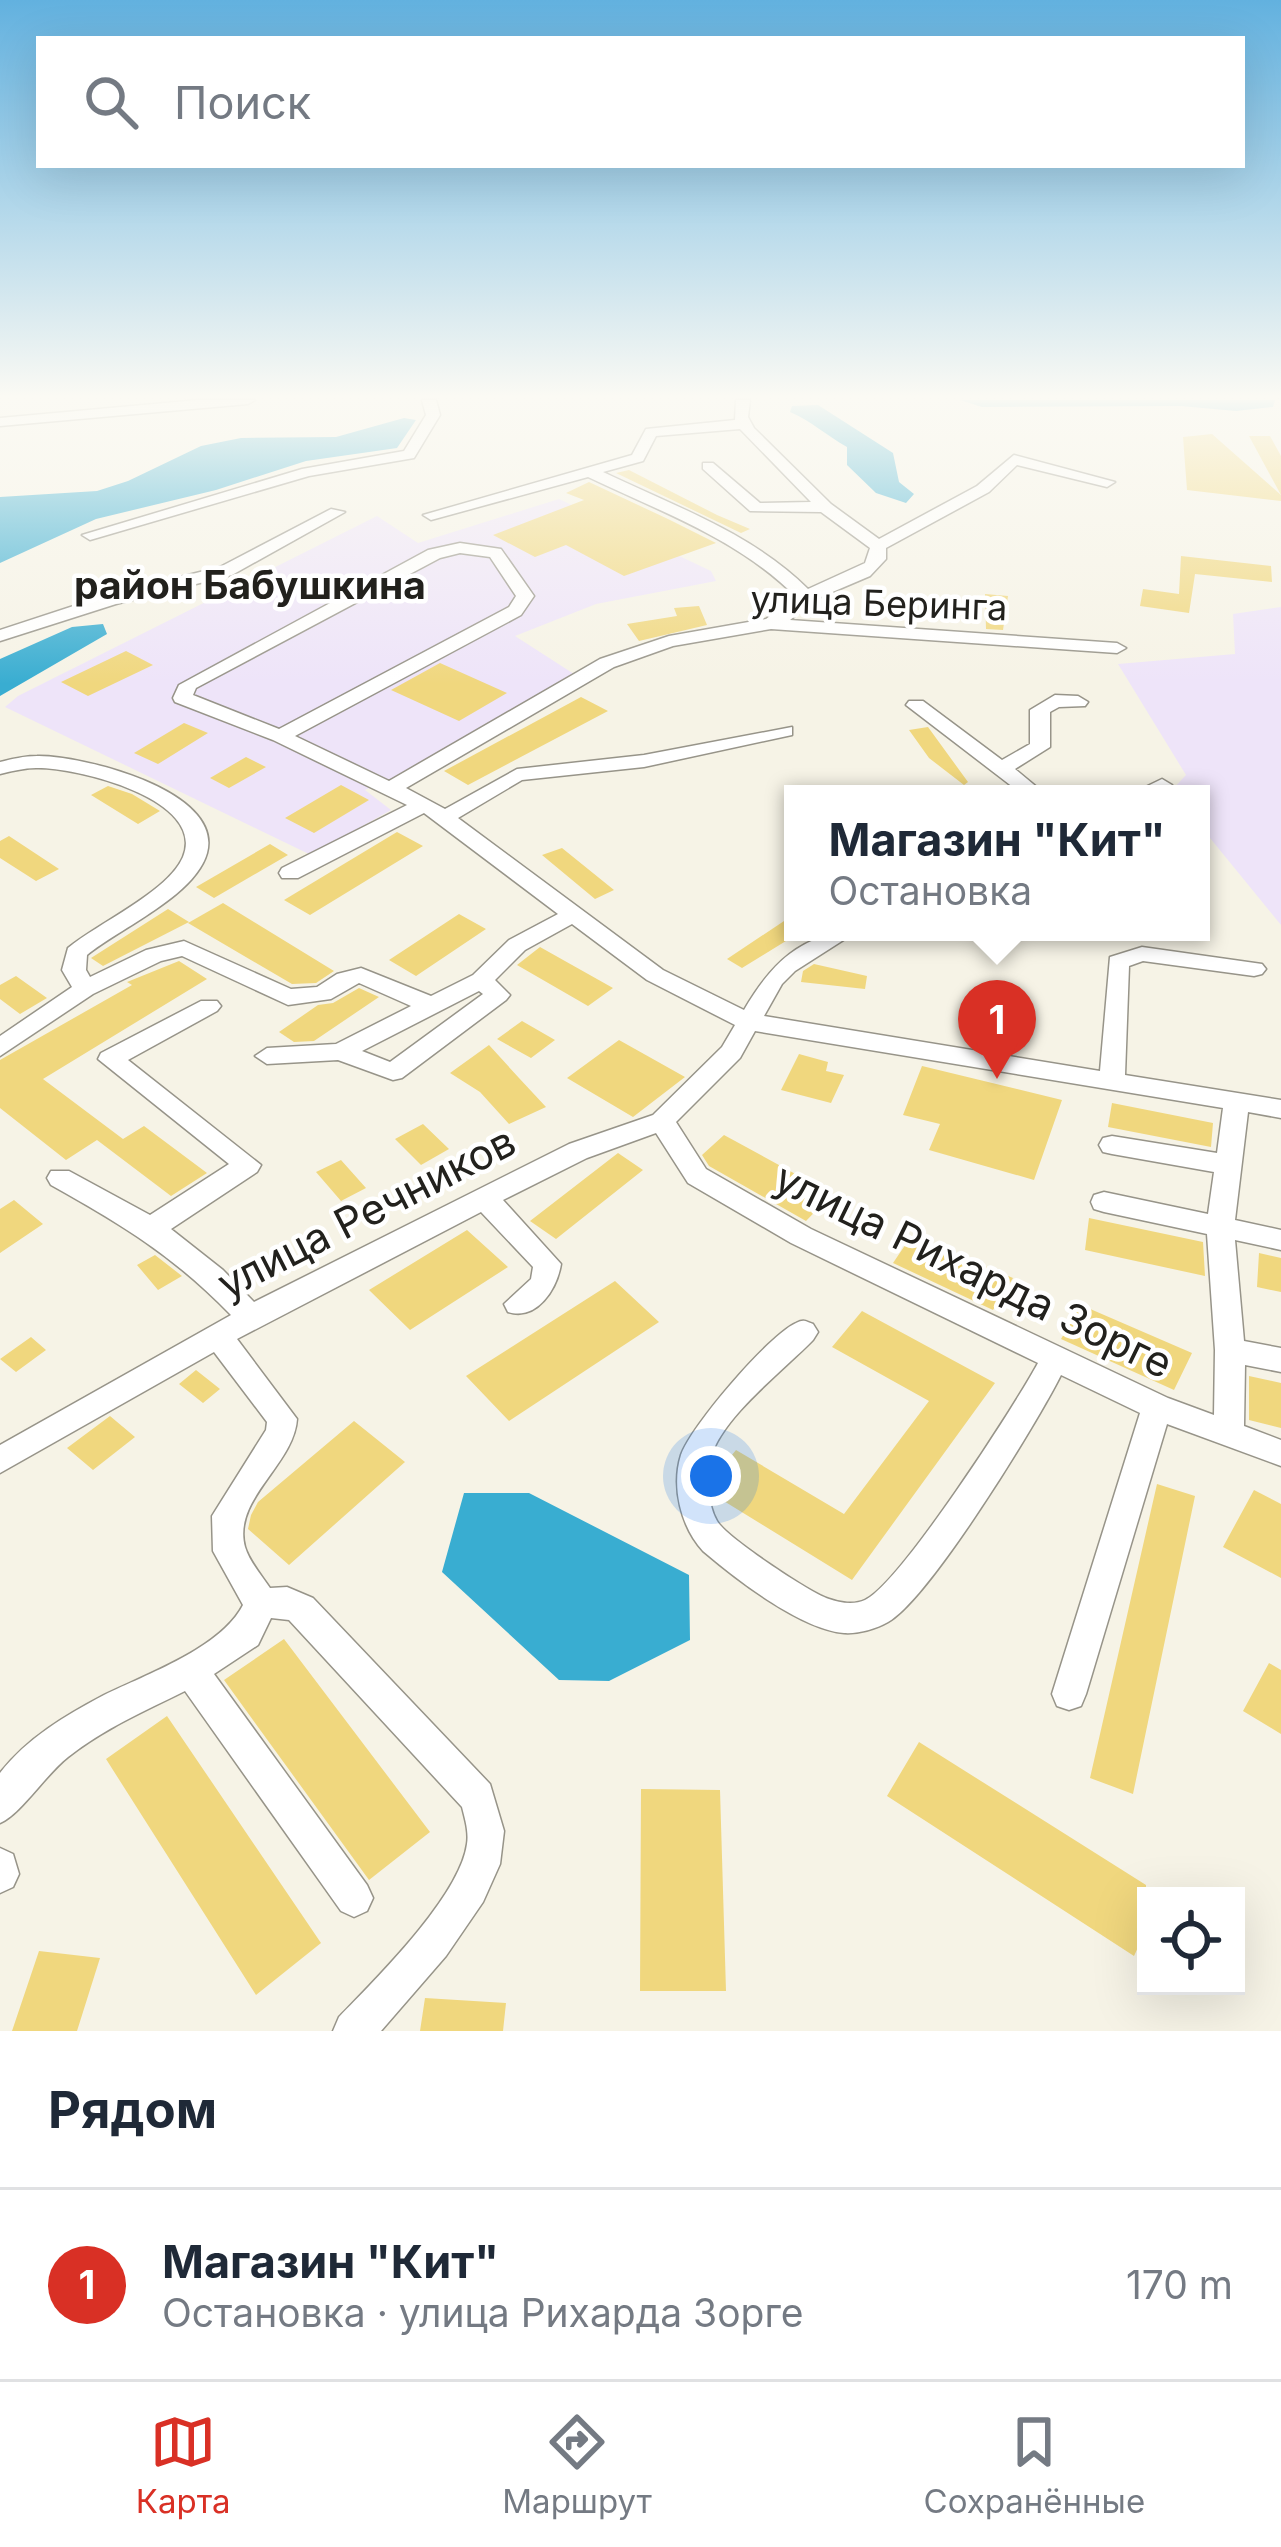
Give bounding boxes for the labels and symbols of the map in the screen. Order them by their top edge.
district label: район Бабушкина [74,561,426,608]
street label: улица Беринга [750,577,1008,629]
pin: 1 [958,980,1036,1079]
street label: улица Речников [209,1115,523,1309]
street label: улица Рихарда Зорге [767,1152,1181,1388]
your location [681,1446,741,1506]

